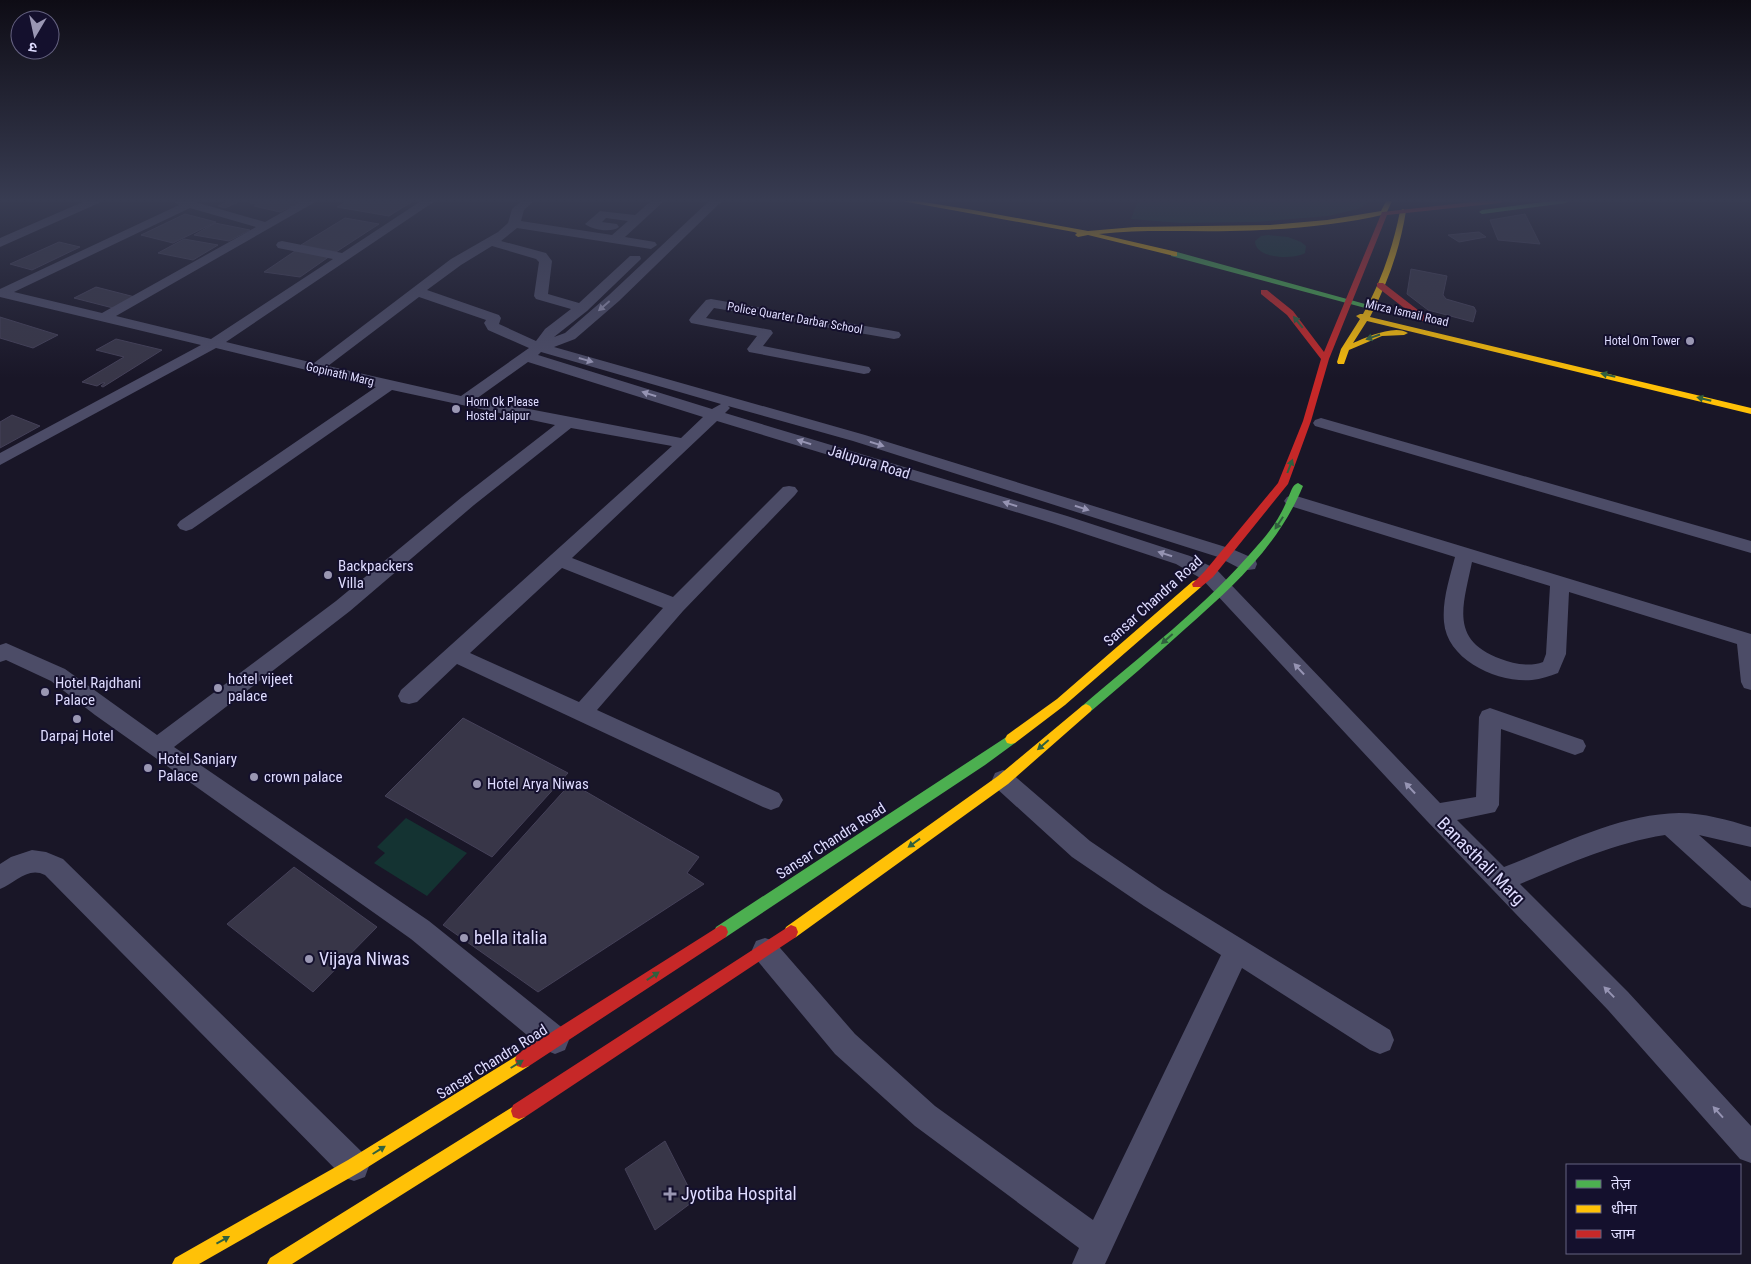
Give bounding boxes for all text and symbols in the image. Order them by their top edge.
north arrow [10,10,60,60]
text: उ [27,39,38,56]
street label: Mirza Ismail Road [1364,297,1450,329]
street label: Police Quarter Darbar School [726,299,864,337]
one-way arrow [598,301,611,312]
one-way arrow [1292,316,1303,329]
one-way arrow [1365,333,1380,341]
place label: Hotel Om Tower [1604,334,1680,348]
marker: Hotel Om Tower [1684,335,1696,347]
one-way arrow [579,357,594,365]
street label: Gopinath Marg [304,359,376,389]
one-way arrow [1600,371,1615,379]
one-way arrow [642,390,657,397]
place label: Horn Ok Please Hostel Jaipur [466,395,539,423]
one-way arrow [1696,395,1711,403]
marker: Horn Ok Please Hostel Jaipur [450,403,462,415]
one-way arrow [797,438,812,446]
one-way arrow [869,440,884,448]
street label: Jalupura Road [826,441,912,483]
one-way arrow [1286,458,1294,473]
one-way arrow [1003,500,1018,508]
one-way arrow [1074,505,1089,512]
one-way arrow [1274,516,1283,529]
one-way arrow [1157,550,1172,558]
street label: Sansar Chandra Road [1100,552,1206,650]
place label: Backpackers Villa [338,557,414,592]
marker: Backpackers Villa [322,569,334,581]
one-way arrow [1161,633,1173,645]
one-way arrow [1293,663,1305,675]
place label: hotel vijeet palace [228,670,293,705]
place label: Hotel Rajdhani Palace [55,674,141,709]
marker: hotel vijeet palace [212,682,224,694]
marker: Hotel Rajdhani Palace [39,686,51,698]
marker: Darpaj Hotel [71,713,83,725]
place label: Darpaj Hotel [40,727,114,745]
one-way arrow [1038,739,1050,751]
place label: Hotel Sanjary Palace [158,750,237,785]
marker: Hotel Sanjary Palace [142,762,154,774]
place label: crown palace [264,768,343,786]
marker: crown palace [248,771,260,783]
place label: Hotel Arya Niwas [487,775,589,793]
marker: Hotel Arya Niwas [471,778,483,790]
one-way arrow [1404,782,1416,794]
street label: Sansar Chandra Road [773,799,889,883]
street label: Banasthali Marg [1433,812,1530,909]
one-way arrow [907,838,921,848]
place label: bella italia [474,927,547,948]
marker: bella italia [458,932,470,944]
place label: Vijaya Niwas [319,948,410,969]
marker: Vijaya Niwas [303,953,315,965]
one-way arrow [647,971,660,980]
one-way arrow [1603,986,1615,998]
street label: Sansar Chandra Road [433,1021,551,1103]
one-way arrow [510,1059,523,1069]
one-way arrow [1712,1107,1724,1119]
one-way arrow [373,1146,386,1155]
legend [1566,1164,1741,1254]
text: तेज़ [1611,1175,1632,1193]
place label: Jyotiba Hospital [681,1183,797,1204]
marker: Jyotiba Hospital [663,1187,677,1201]
text: धीमा [1611,1200,1638,1218]
text: जाम [1611,1225,1636,1243]
one-way arrow [216,1236,231,1244]

